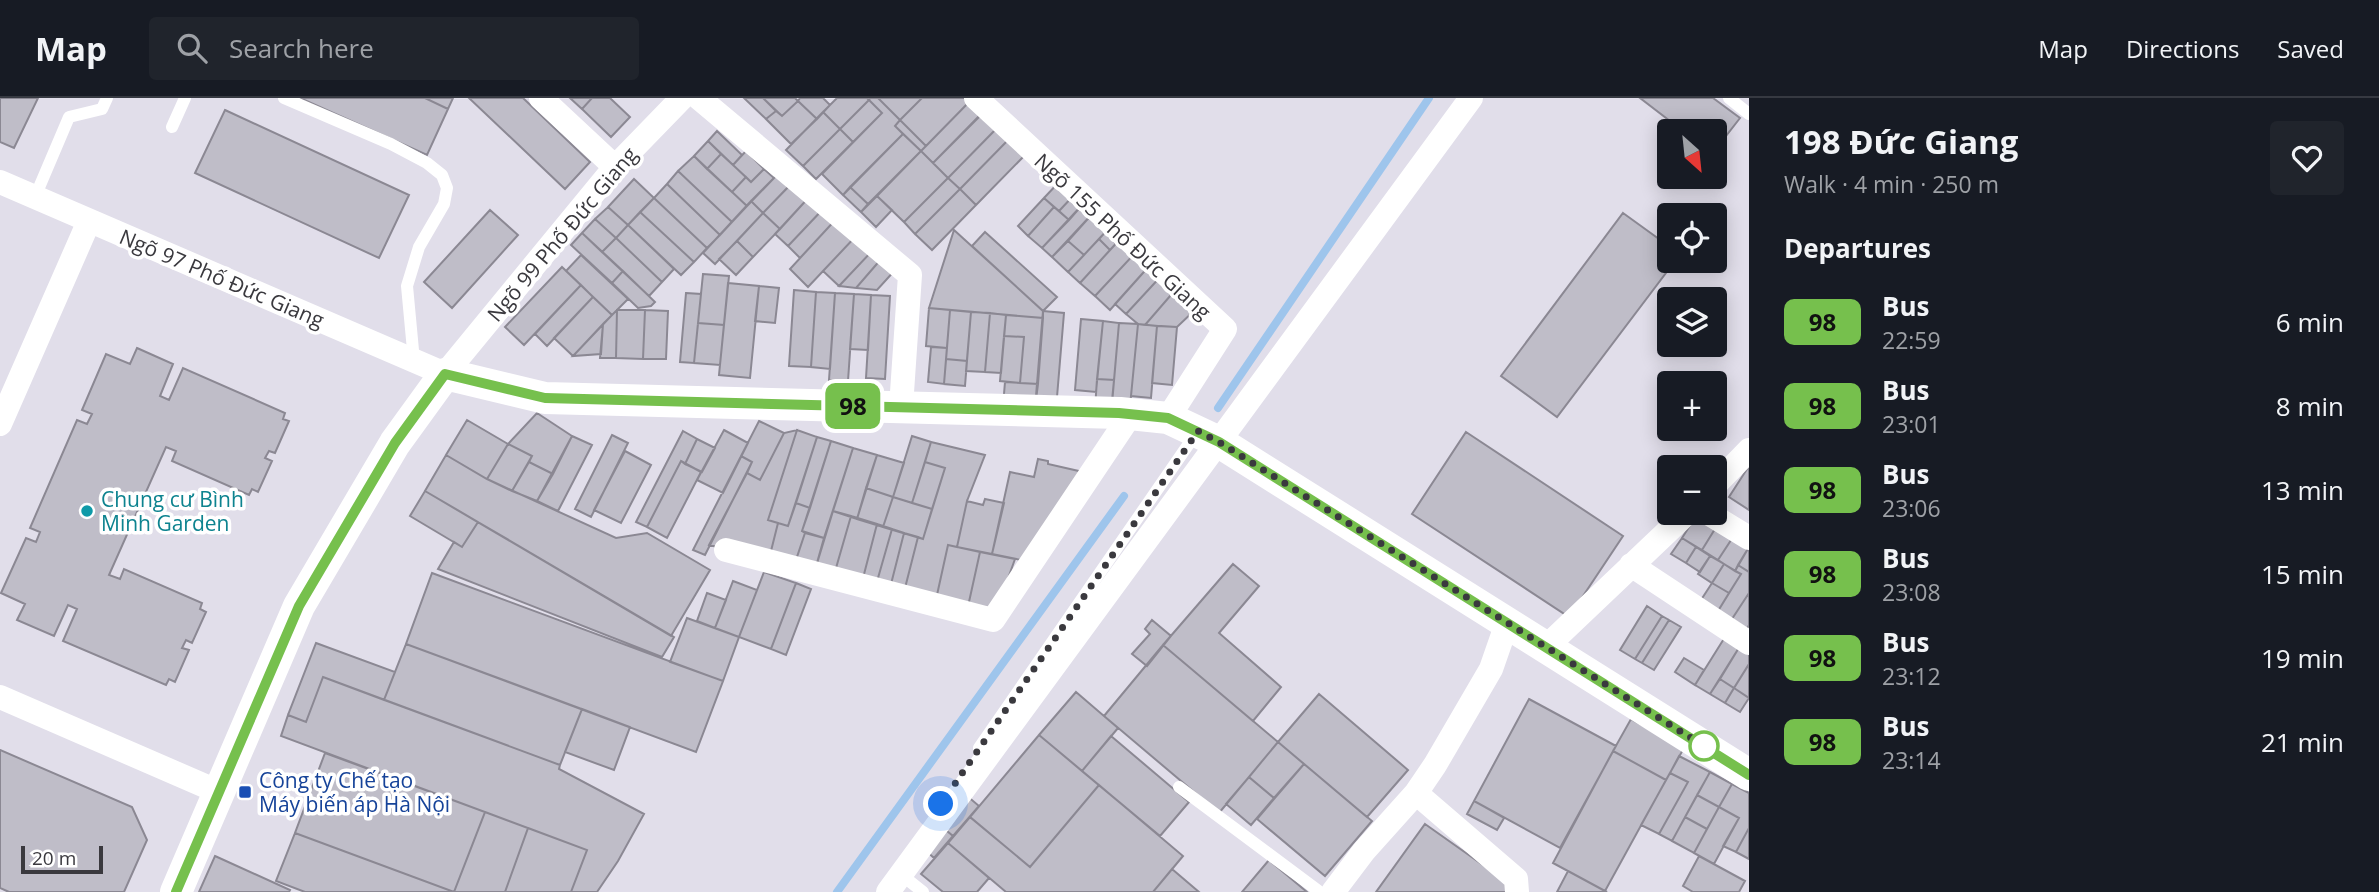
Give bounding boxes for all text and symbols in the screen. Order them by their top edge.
search box [149,17,639,80]
text: Map [35,26,107,71]
icon: search [173,29,211,67]
text: Search here [229,30,374,66]
text: Map [2038,32,2088,65]
text: Directions [2126,32,2239,65]
text: Saved [2277,32,2344,65]
north arrow [1657,119,1727,189]
map controls [1657,119,1727,525]
text: 198 Đức Giang [1784,119,2018,164]
button: heart [2270,121,2344,195]
street label: Ngõ 99 Phố Đức Giang [481,141,643,327]
street label: Ngõ 155 Phố Đức Giang [1029,147,1217,325]
text: Walk · 4 min · 250 m [1784,168,1999,200]
button: locate [1657,203,1727,273]
street label: Ngõ 97 Phố Đức Giang [115,222,329,334]
text: Departures [1784,230,1931,266]
button: layers [1657,287,1727,357]
text: Bus [1882,288,1929,324]
text: 6 min [2276,304,2344,340]
text: 98 [1809,305,1836,338]
text: 22:59 [1882,324,1941,356]
button: + [1657,371,1727,441]
text: Bus [1882,372,1929,408]
line badge: 98 [822,383,884,429]
text: 8 min [2276,388,2344,424]
text: 98 [839,389,867,422]
text: 98 [1809,389,1836,422]
text: 23:01 [1882,408,1941,440]
button: − [1657,455,1727,525]
text: Bus [1882,456,1929,492]
text: 13 min [2261,472,2344,508]
text: 98 [1809,473,1836,506]
place label: Chung cư Bình Minh Garden [101,485,244,537]
text: 23:06 [1882,492,1941,524]
marker: Chung cư Bình Minh Garden [79,503,95,519]
text: Bus [1882,540,1929,576]
text: 15 min [2261,556,2344,592]
text: 98 [1809,557,1836,590]
text: 23:08 [1882,576,1941,608]
text: Bus [1882,624,1929,660]
text: 19 min [2261,640,2344,676]
text: 98 [1809,641,1836,674]
text: 23:12 [1882,660,1941,692]
text: Bus [1882,708,1929,744]
text: 21 min [2261,724,2344,760]
text: 98 [1809,725,1836,758]
unlabelled marker [1689,731,1719,761]
text: 23:14 [1882,744,1941,776]
place label: Công ty Chế tạo Máy biến áp Hà Nội [259,766,450,818]
marker: Công ty Chế tạo Máy biến áp Hà Nội [237,784,253,800]
your location [923,786,958,821]
scale bar [21,843,103,875]
text: 20 m [32,845,76,871]

